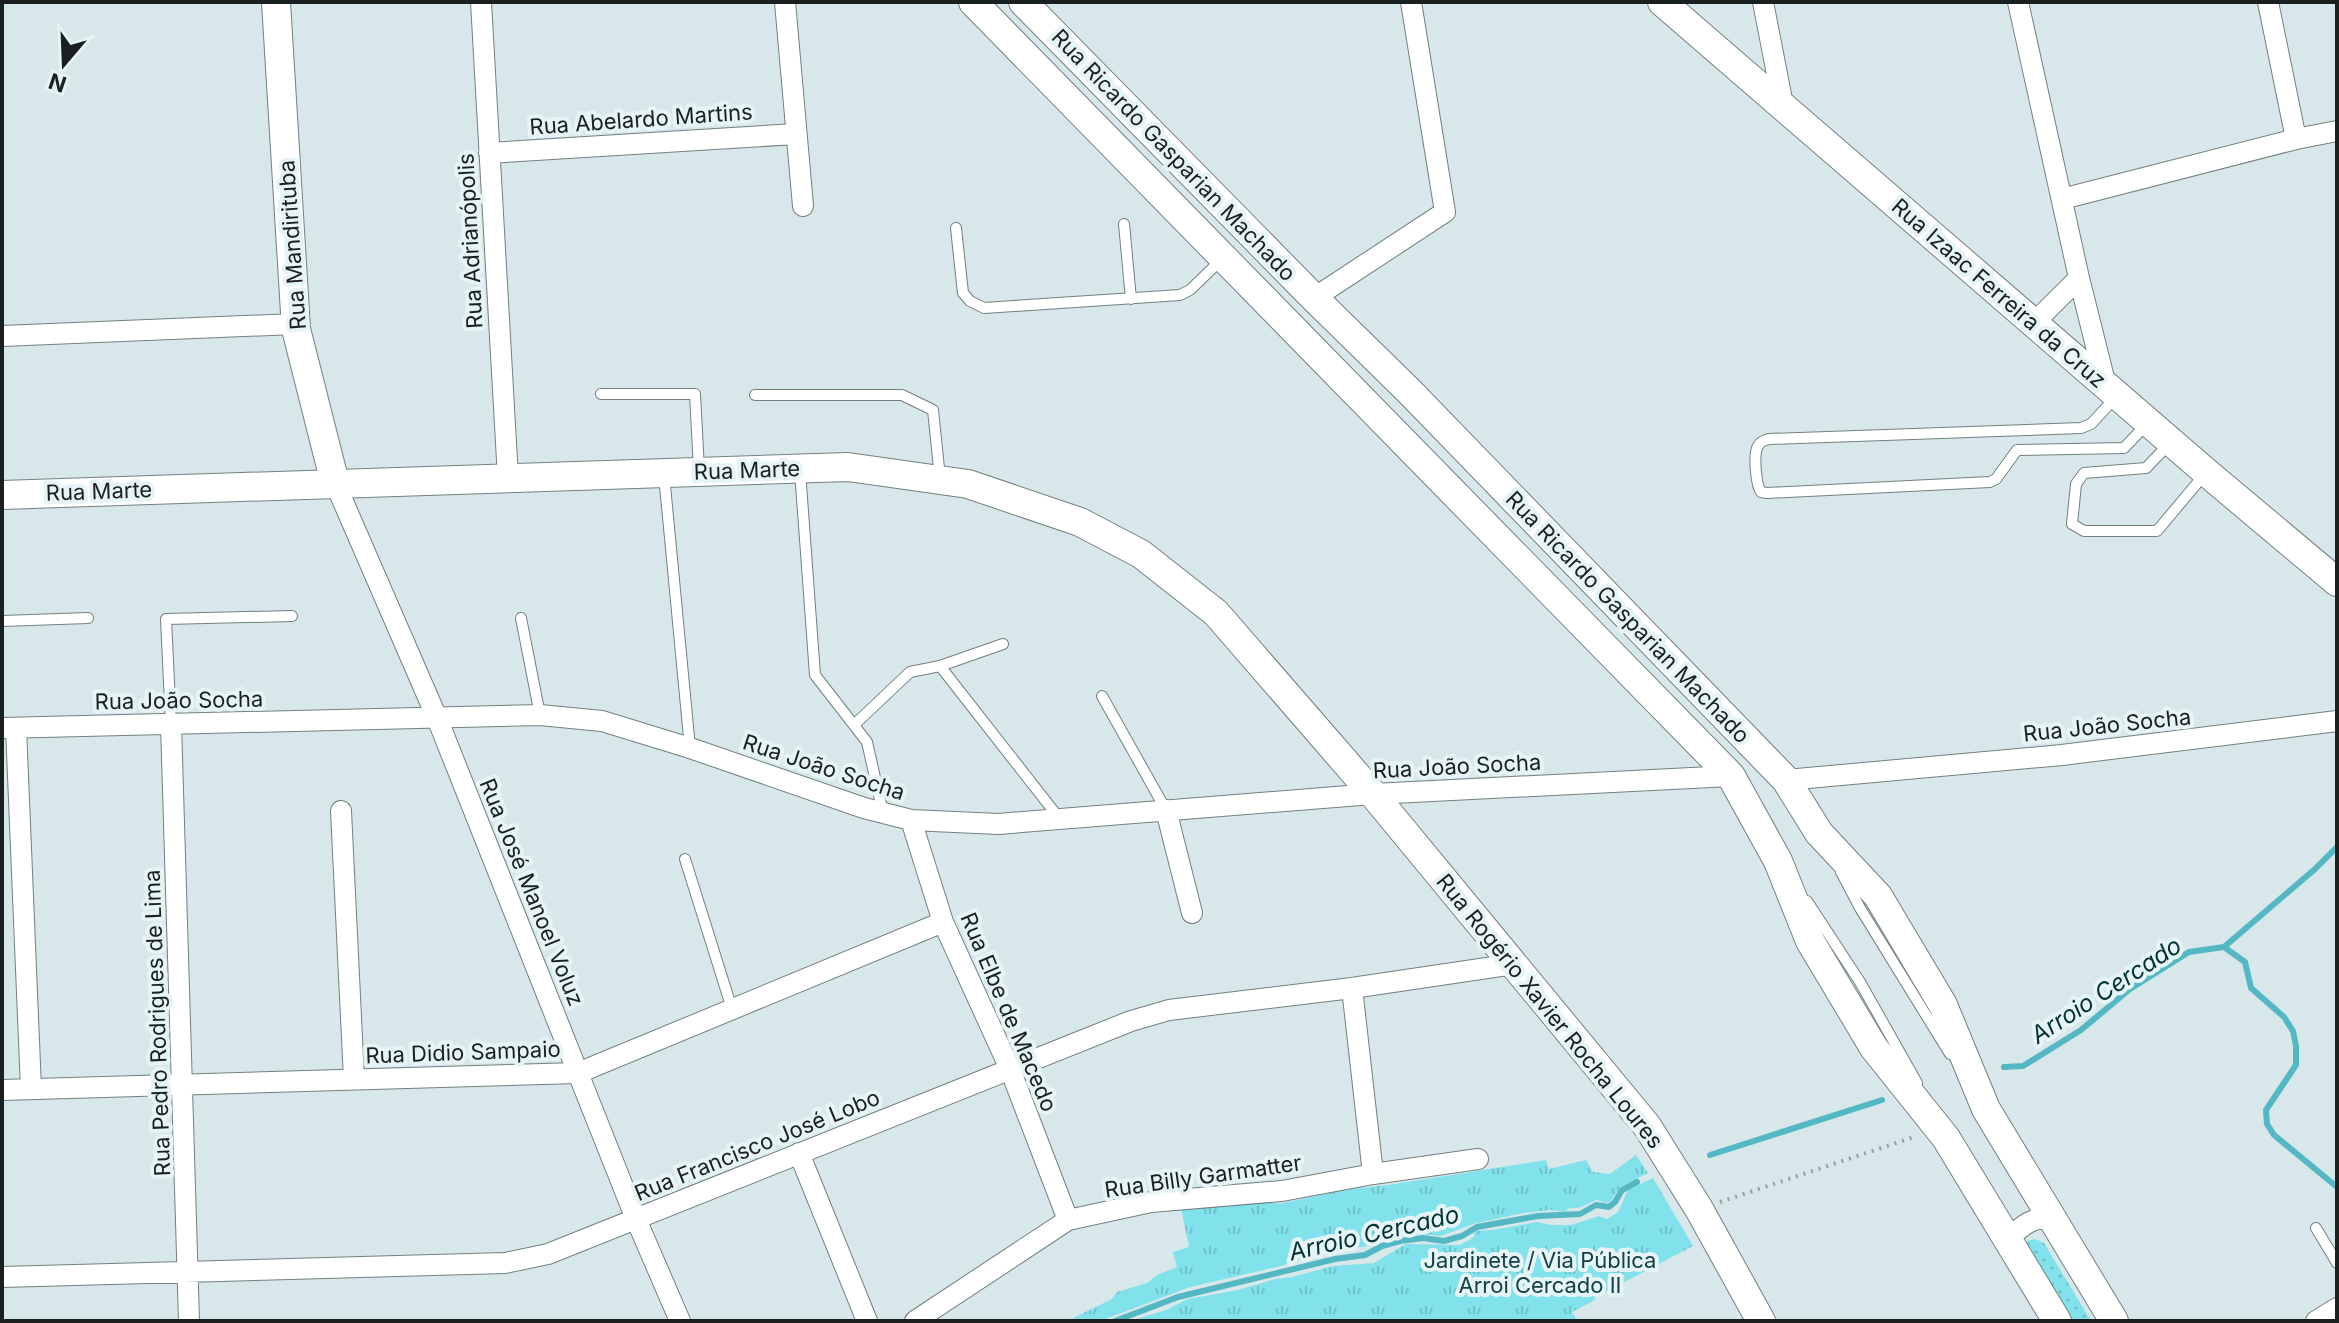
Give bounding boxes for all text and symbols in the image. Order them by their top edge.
north arrow [24,24,104,104]
street label: Rua Ricardo Gasparian Machado [1047,24,1301,286]
text: N [45,68,70,98]
street label: Rua Abelardo Martins [529,98,753,140]
street label: Rua Adrianópolis [452,153,488,329]
street label: Rua Mandirituba [273,159,311,331]
street label: Rua Izaac Ferreira da Cruz [1887,193,2111,393]
street label: Rua Marte [693,455,801,485]
street label: Rua Marte [45,476,153,506]
street label: Rua Ricardo Gasparian Machado [1501,486,1755,748]
street label: Rua João Socha [94,686,264,714]
street label: Rua João Socha [2022,703,2192,747]
street label: Rua João Socha [740,729,908,805]
street label: Rua João Socha [1372,749,1542,783]
street label: Rua José Manoel Voluz [475,775,589,1009]
street label: Rua Pedro Rodrigues de Lima [139,869,175,1177]
street label: Rua Rogério Xavier Rocha Loures [1431,869,1669,1153]
street label: Rua Elbe de Macedo [955,909,1063,1115]
water label: Arroio Cercado [2024,931,2187,1050]
street label: Rua Didio Sampaio [365,1036,561,1068]
street label: Rua Francisco José Lobo [631,1084,883,1206]
street label: Rua Billy Garmatter [1103,1149,1303,1203]
water label: Arroio Cercado [1285,1199,1462,1267]
park label: Jardinete / Via Pública Arroi Cercado II [1424,1247,1656,1298]

